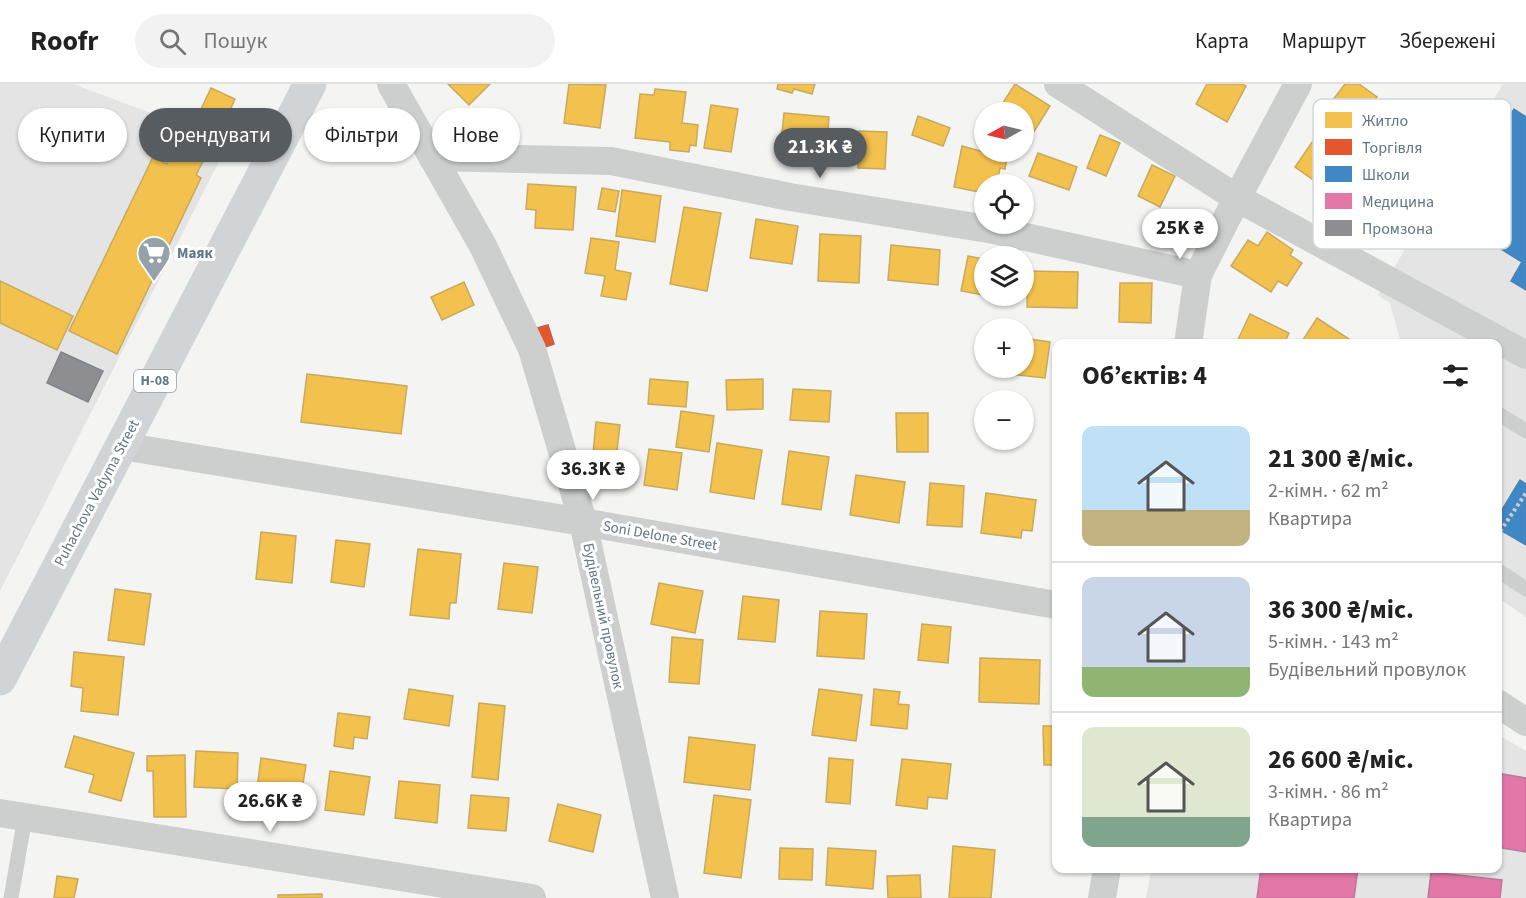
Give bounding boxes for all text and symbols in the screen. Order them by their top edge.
search box [135,14,555,68]
text: Roofr [30,21,99,61]
icon: search [156,25,189,58]
text: Пошук [204,25,267,57]
text: Карта [1195,26,1249,56]
text: Маршрут [1282,26,1366,56]
text: Збережені [1399,26,1496,56]
legend [1313,99,1511,249]
north arrow [974,102,1034,162]
map controls [974,102,1034,450]
chip: Купити [18,108,127,162]
chip: Орендувати [139,108,292,162]
chip: Фільтри [304,108,420,162]
chip: Нове [432,108,520,162]
text: Житло [1362,110,1408,132]
pin: 21.3K ₴ [765,128,875,179]
text: 21.3K ₴ [788,133,852,161]
text: Торгівля [1362,137,1422,159]
text: Школи [1362,164,1410,186]
button: locate [974,174,1034,234]
text: Медицина [1362,191,1434,213]
pin: 25K ₴ [1138,209,1222,260]
text: 25K ₴ [1156,214,1204,242]
text: Промзона [1362,218,1433,240]
supermarket icon: Маяк [136,235,172,282]
place label: Маяк [177,243,214,264]
button: layers [974,246,1034,306]
button: + [974,318,1034,378]
text: Об’єктів: 4 [1082,357,1207,394]
icon: filters [1439,359,1472,392]
road number: Н-08 [134,370,176,392]
button: − [974,390,1034,450]
street label: Puhachova Vadyma Street [49,416,145,570]
text: 21 300 ₴/міс. [1268,440,1414,477]
pin: 36.3K ₴ [538,450,648,501]
icon: home [1130,450,1202,522]
text: 36.3K ₴ [561,455,625,483]
text: 2-кімн. · 62 m² [1268,477,1389,505]
text: Квартира [1268,505,1352,533]
street label: Soni Delone Street [601,516,719,556]
street label: Будівельний провулок [577,541,629,691]
text: 36 300 ₴/міс. [1268,591,1414,628]
icon: home [1130,601,1202,673]
text: 5-кімн. · 143 m² [1268,628,1399,656]
text: Будівельний провулок [1268,656,1466,684]
text: 26 600 ₴/міс. [1268,741,1414,778]
icon: home [1130,751,1202,823]
text: 3-кімн. · 86 m² [1268,778,1389,806]
pin: 26.6K ₴ [215,782,325,833]
text: 26.6K ₴ [238,787,302,815]
text: Квартира [1268,806,1352,834]

